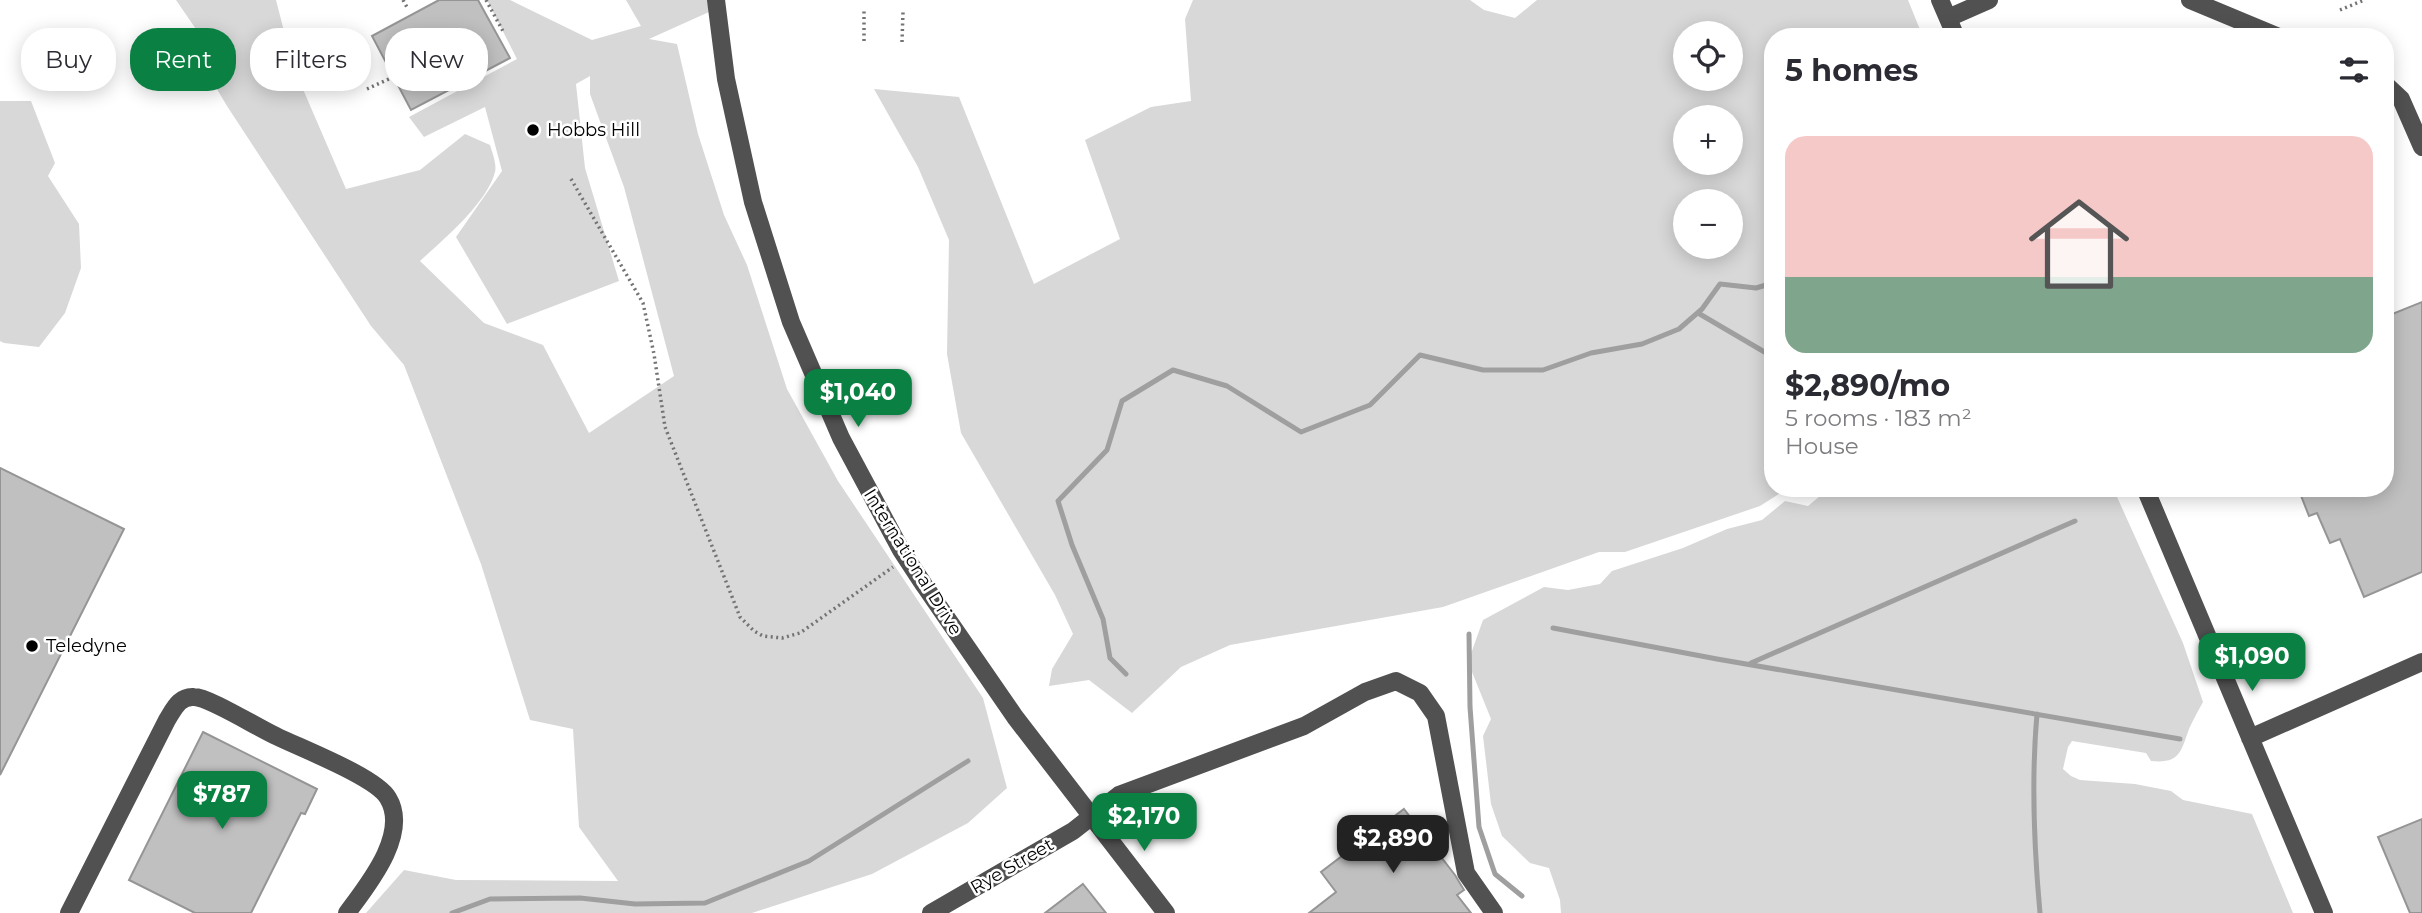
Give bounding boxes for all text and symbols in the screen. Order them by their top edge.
map controls [1673,21,1743,259]
button: locate [1673,21,1743,91]
chip: Buy [21,28,116,91]
chip: Rent [130,28,236,91]
chip: Filters [250,28,371,91]
chip: New [385,28,488,91]
icon: filters [2335,51,2373,89]
text: 5 homes [1785,52,1918,89]
button: + [1673,105,1743,175]
place label: Hobbs Hill [547,119,640,141]
marker: Hobbs Hill [525,122,541,138]
icon: home [2016,181,2142,307]
button: − [1673,189,1743,259]
text: $2,890/mo [1785,367,1950,404]
pin: $1,040 [801,370,915,429]
text: $1,040 [820,378,896,406]
text: 5 rooms · 183 m² [1785,404,1972,432]
text: House [1785,432,1859,460]
street label: International Drive [859,485,967,639]
pin: $1,090 [2195,634,2309,693]
place label: Teledyne [46,635,127,657]
marker: Teledyne [24,638,40,654]
text: $1,090 [2214,642,2290,670]
pin: $787 [181,772,263,831]
text: $787 [193,780,251,808]
pin: $2,170 [1087,794,1201,853]
text: $2,170 [1108,802,1180,830]
pin: $2,890 [1336,816,1450,875]
text: $2,890 [1353,824,1433,852]
street label: Rye Street [966,833,1058,899]

